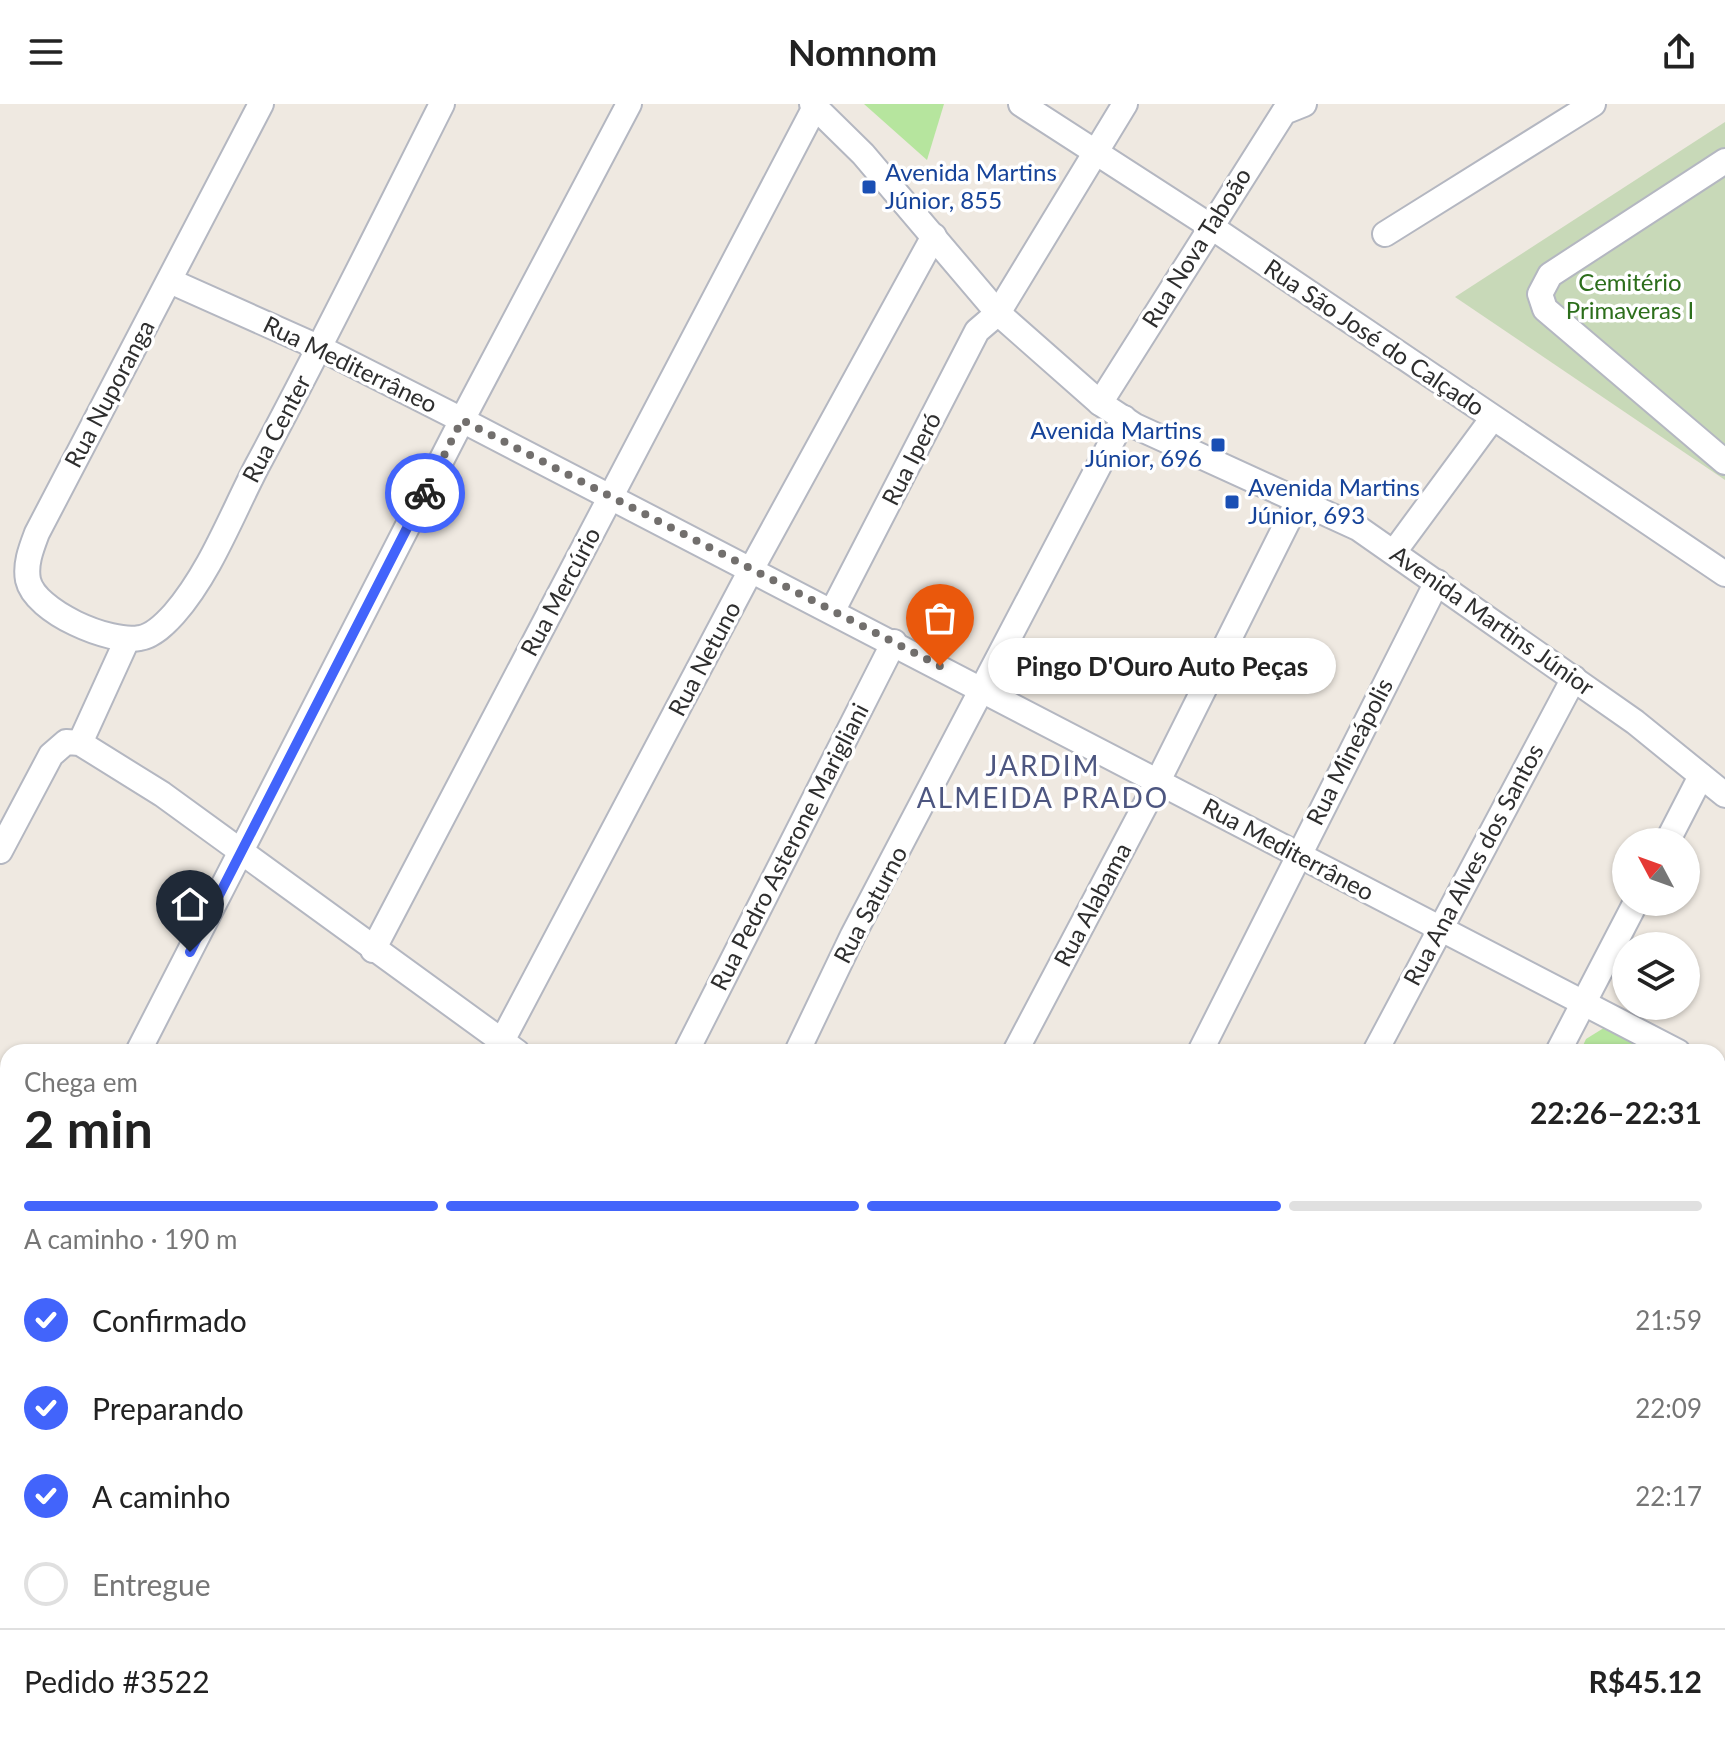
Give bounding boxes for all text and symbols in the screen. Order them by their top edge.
icon: menu [24,30,68,74]
text: Nomnom [788,30,937,74]
icon: share [1657,30,1701,74]
place label: Avenida Martins Júnior, 855 [885,157,1057,214]
street label: Rua Nova Taboão [1135,162,1256,332]
marker: Avenida Martins Júnior, 855 [860,178,878,196]
street label: Rua São José do Calçado [1259,252,1491,421]
park label: Cemitério Primaveras I [1566,267,1694,324]
street label: Rua Mediterrâneo [259,309,442,418]
street label: Rua Nuporanga [58,315,160,472]
street label: Rua Center [235,369,316,487]
street label: Rua Iperó [875,407,946,510]
place label: Avenida Martins Júnior, 696 [1030,415,1202,472]
marker: Avenida Martins Júnior, 696 [1209,436,1227,454]
courier [385,453,465,533]
icon: bike [403,471,447,515]
place label: Avenida Martins Júnior, 693 [1248,472,1420,529]
marker: Avenida Martins Júnior, 693 [1223,493,1241,511]
street label: Rua Mercúrio [514,522,606,661]
street label: Avenida Martins Júnior [1385,538,1600,701]
pin [906,584,974,666]
street label: Rua Netuno [661,596,746,721]
icon: bag [918,596,962,640]
callout: Pingo D'Ouro Auto Peças [988,638,1336,694]
text: Pingo D'Ouro Auto Peças [1016,650,1308,682]
street label: Rua Mineápolis [1299,673,1398,830]
street label: Rua Pedro Asterone Marigliani [703,698,874,995]
street label: Rua Ana Alves dos Santos [1397,739,1549,990]
district label: JARDIM ALMEIDA PRADO [917,748,1169,814]
street label: Rua Mediterrâneo [1198,791,1379,906]
north arrow [1612,828,1700,916]
map controls [1612,828,1700,1020]
street label: Rua Alabama [1047,837,1136,971]
street label: Rua Saturno [827,841,913,968]
pin [156,870,224,952]
icon: home [168,882,212,926]
button: layers [1612,932,1700,1020]
text: Chega em [24,1066,138,1098]
text: 22:26–22:31 [1530,1094,1702,1130]
text: 2 min [24,1097,153,1159]
text: A caminho · 190 m [24,1223,237,1255]
icon: check [24,1298,68,1342]
text: Confirmado [92,1302,247,1338]
text: 21:59 [1635,1304,1702,1336]
icon: check [24,1386,68,1430]
text: Preparando [92,1390,244,1426]
text: 22:09 [1635,1392,1702,1424]
icon: check [24,1474,68,1518]
text: A caminho [92,1478,231,1514]
text: 22:17 [1635,1480,1702,1512]
text: Entregue [92,1566,211,1602]
text: Pedido #3522 [24,1663,210,1699]
text: R$45.12 [1589,1663,1702,1699]

